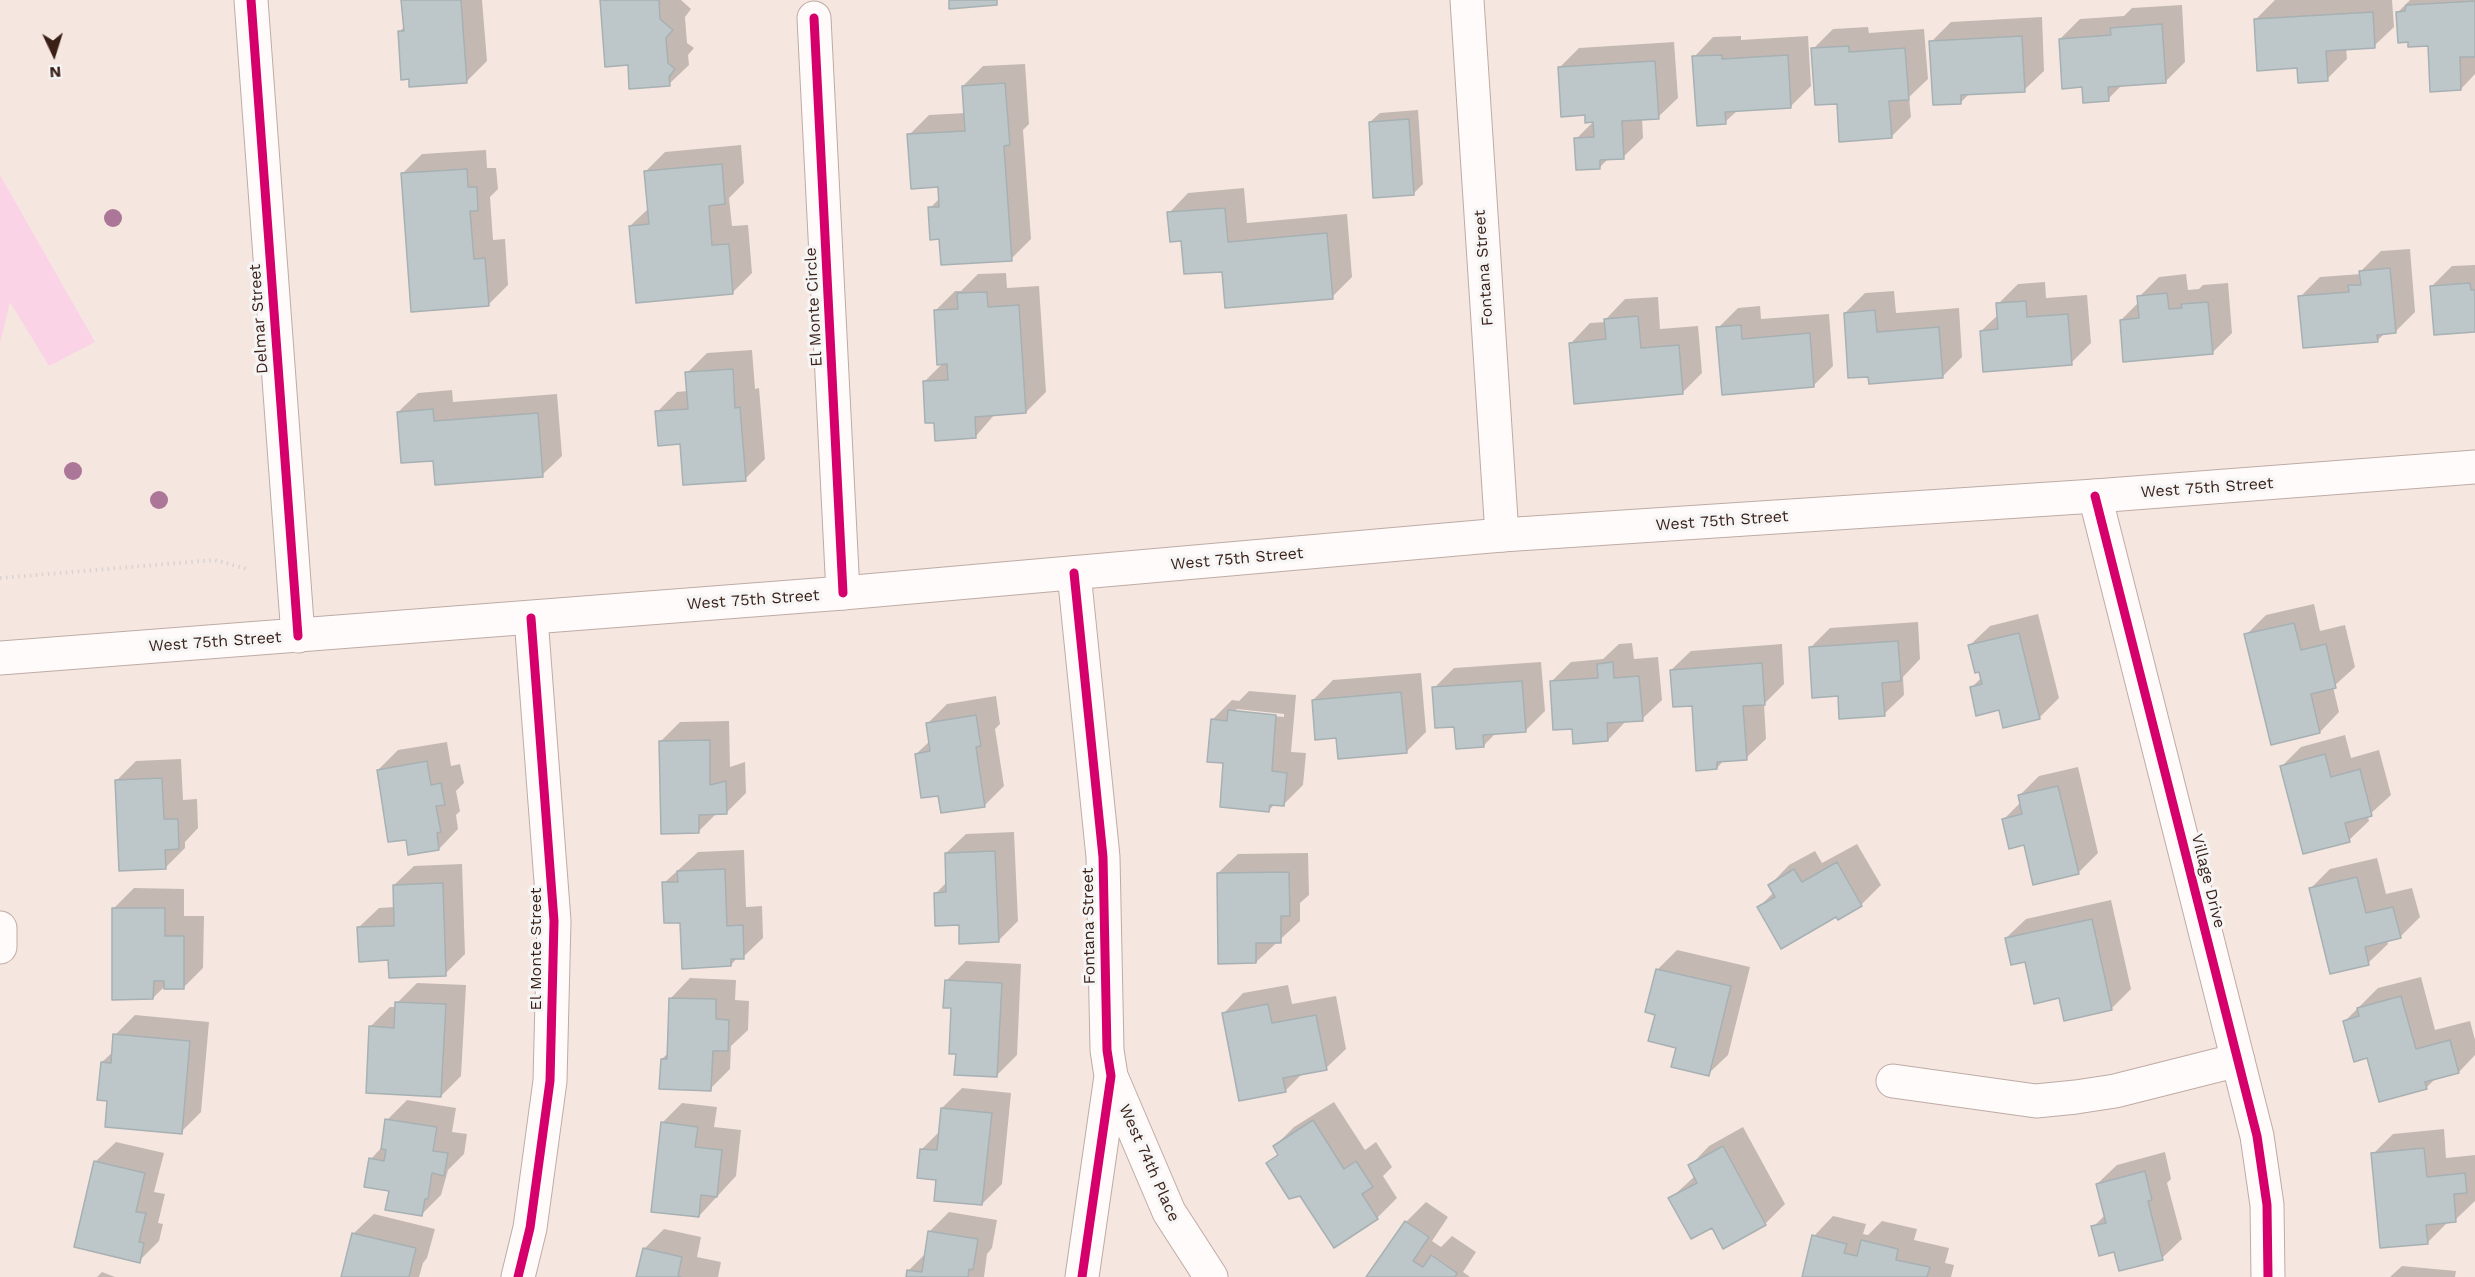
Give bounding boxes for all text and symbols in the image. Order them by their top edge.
north arrow [24,24,84,84]
text: N [49,63,62,82]
street label: Fontana Street [1470,209,1498,327]
street label: El Monte Circle [801,247,827,367]
street label: Delmar Street [246,263,272,375]
street label: West 75th Street [2140,474,2274,502]
street label: West 75th Street [1655,507,1789,535]
street label: West 75th Street [1170,544,1304,574]
street label: West 75th Street [686,586,820,614]
street label: West 75th Street [148,628,282,656]
street label: Village Drive [2187,832,2229,930]
street label: Fontana Street [1078,868,1100,984]
street label: El Monte Street [526,887,546,1011]
street label: West 74th Place [1115,1101,1183,1225]

